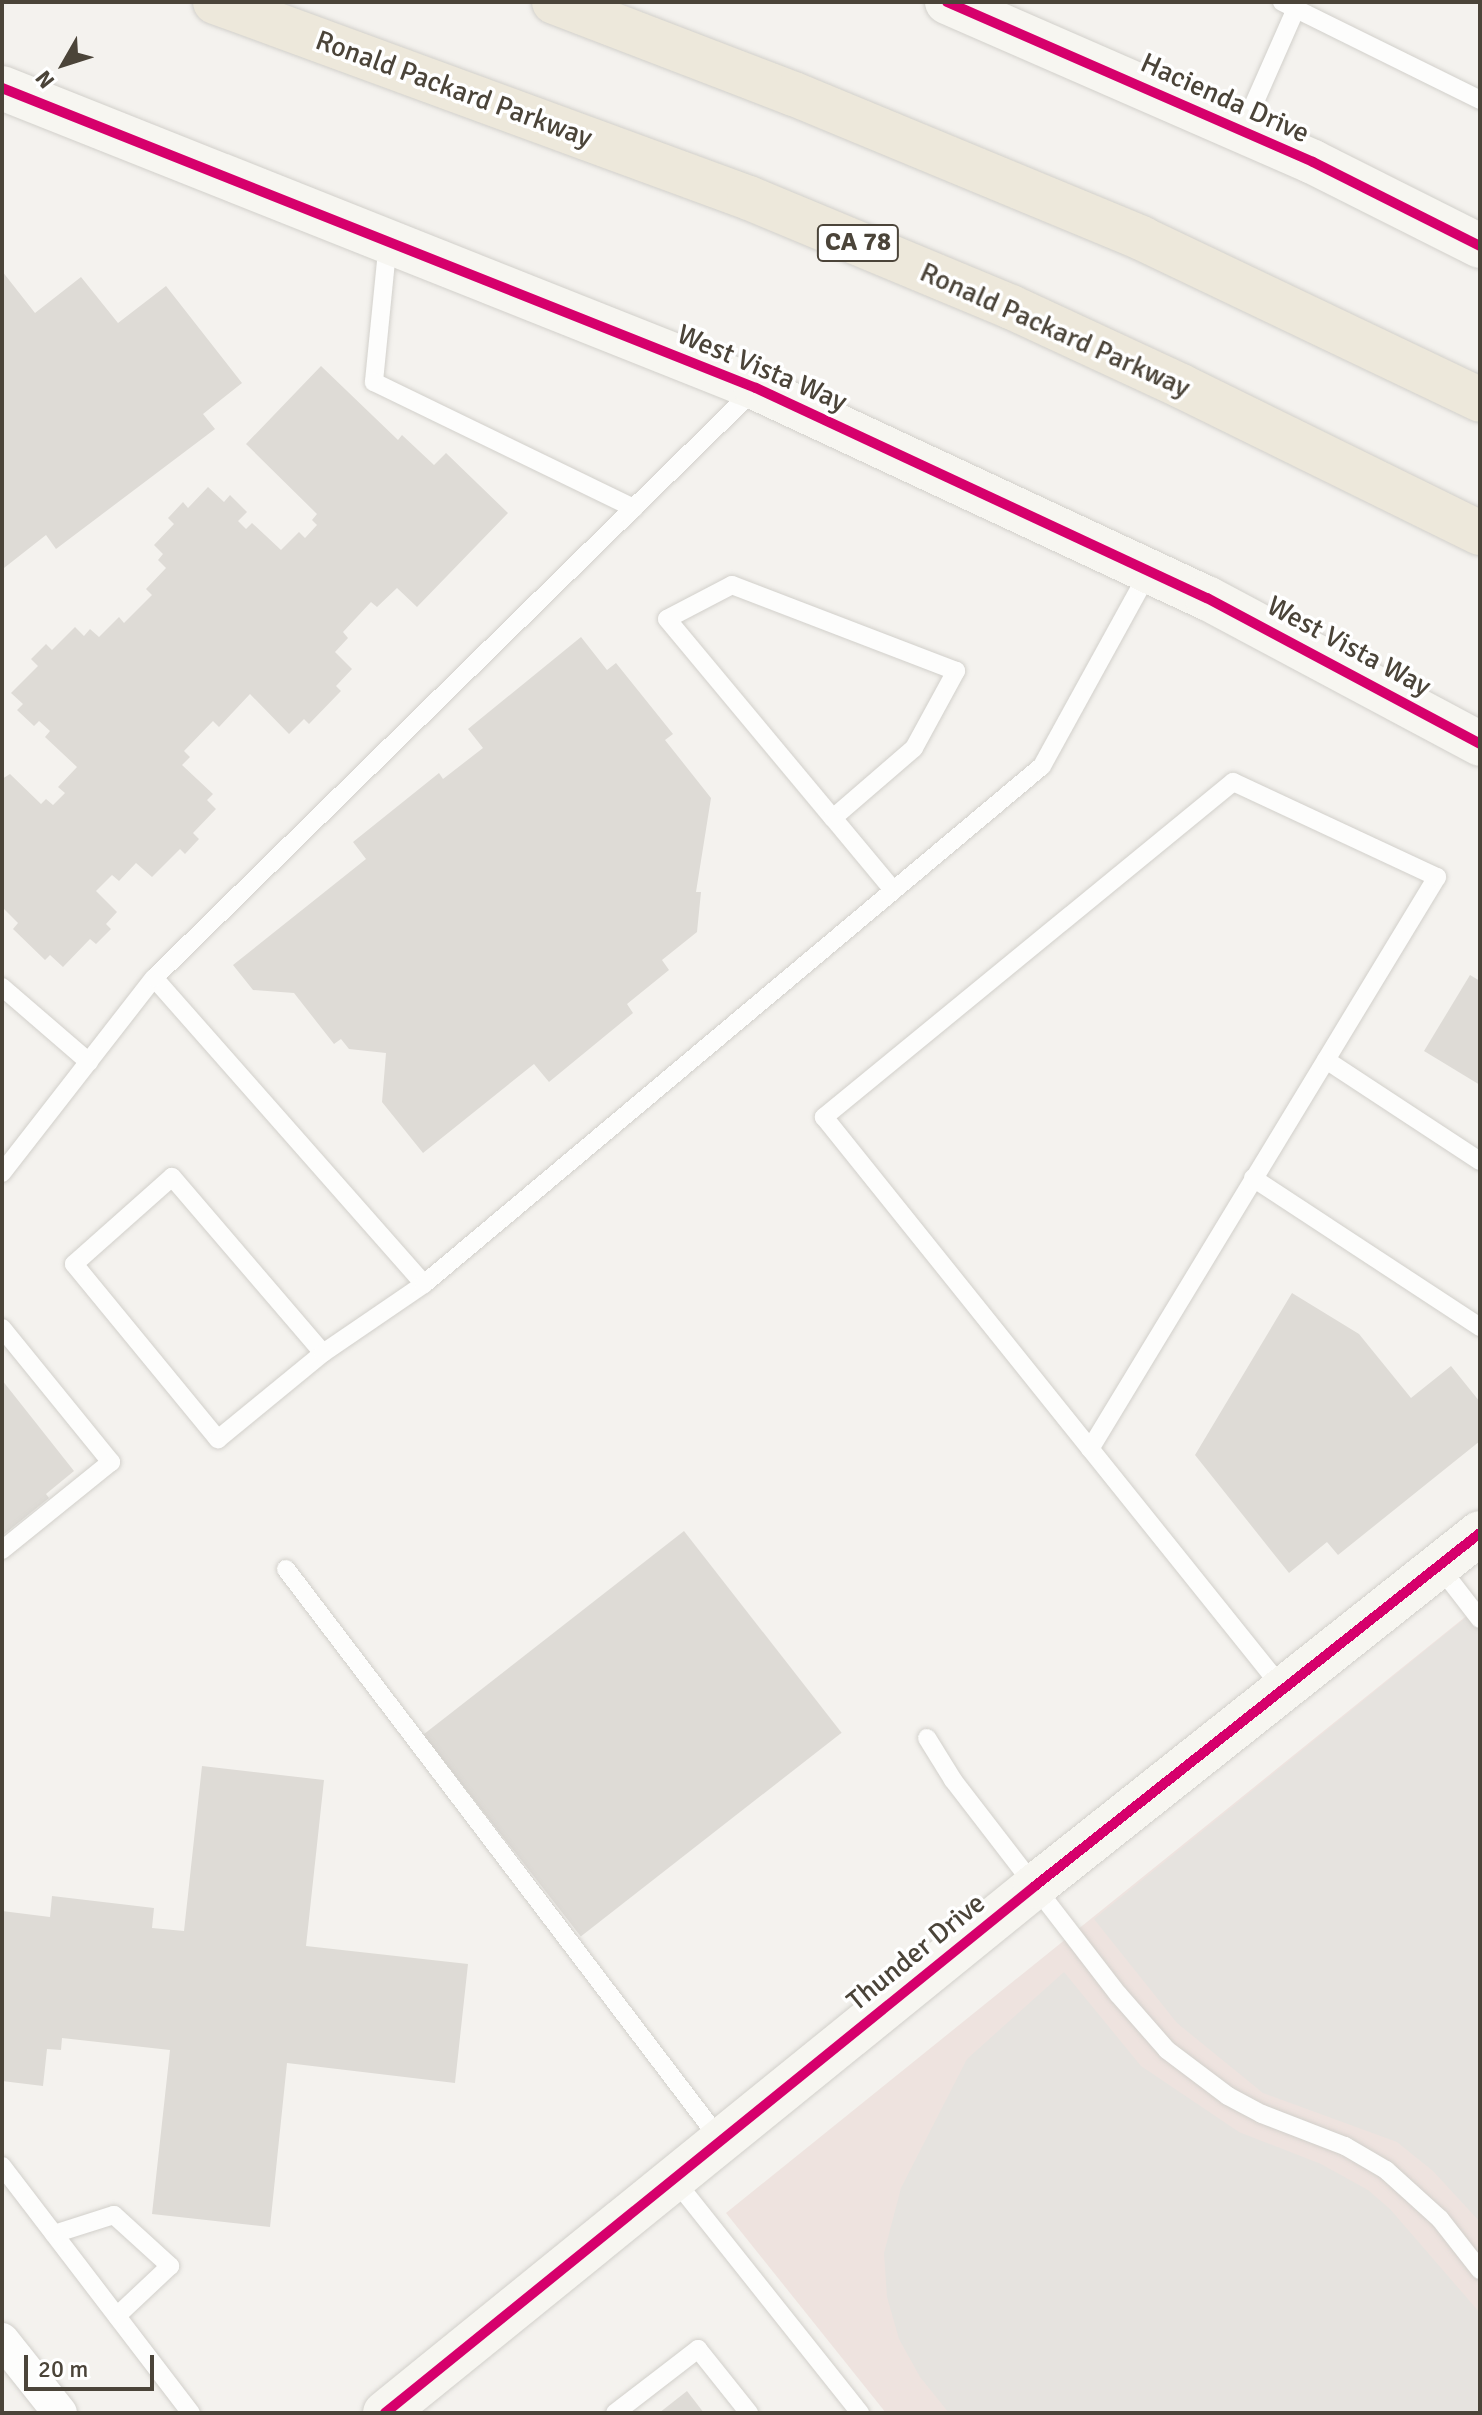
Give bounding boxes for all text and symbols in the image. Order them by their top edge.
street label: Ronald Packard Parkway [311,23,597,155]
north arrow [24,24,104,104]
street label: Hacienda Drive [1135,46,1315,150]
text: N [30,65,60,94]
road number: CA 78 [816,221,900,265]
street label: Ronald Packard Parkway [915,255,1195,405]
street label: West Vista Way [672,317,852,419]
street label: West Vista Way [1261,589,1437,703]
street label: Thunder Drive [840,1886,992,2018]
scale bar [28,2339,158,2389]
text: 20 m [38,2354,88,2384]

